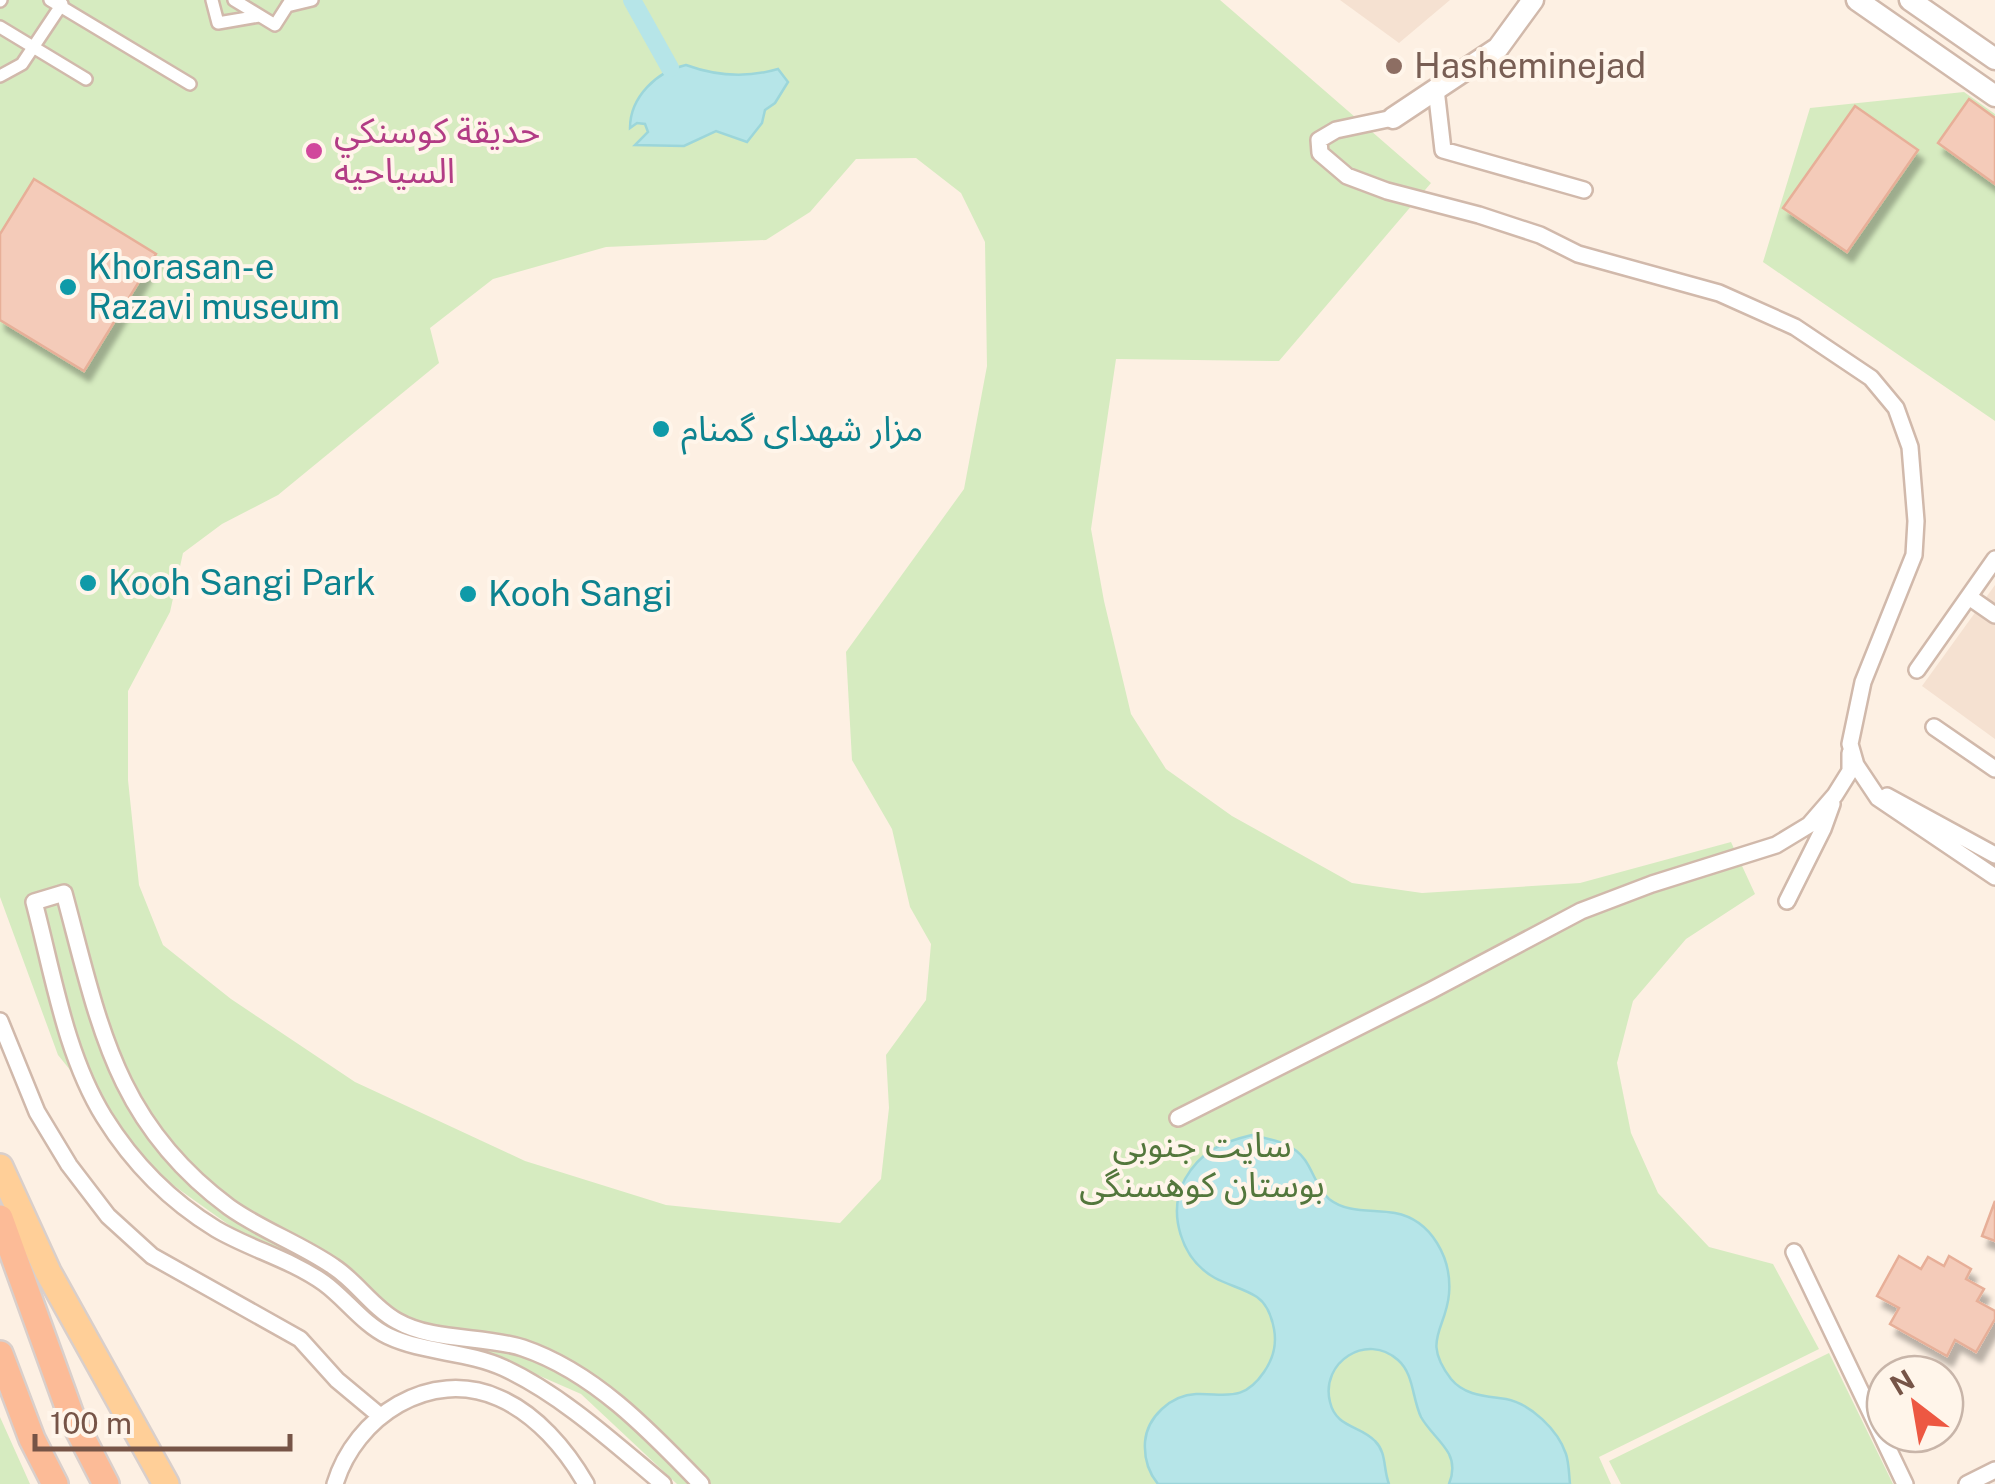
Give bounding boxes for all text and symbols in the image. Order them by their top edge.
place label: Hasheminejad [1414,45,1646,86]
marker: Hasheminejad [1383,55,1405,77]
place label: حديقة كوسنكي السياحيه [334,110,540,191]
marker: حديقة كوسنكي السياحيه [303,140,325,162]
place label: Khorasan-e Razavi museum [88,246,340,327]
marker: Khorasan-e Razavi museum [57,276,79,298]
place label: مزار شهدای گمنام [681,408,923,455]
marker: مزار شهدای گمنام [650,418,672,440]
place label: Kooh Sangi Park [108,562,376,603]
marker: Kooh Sangi Park [77,572,99,594]
place label: Kooh Sangi [488,573,672,614]
marker: Kooh Sangi [457,583,479,605]
park label: سایت جنوبی بوستان کوهسنگی [1079,1124,1325,1205]
north arrow [1865,1354,1965,1454]
text: N [1884,1362,1920,1402]
scale bar [35,1389,290,1451]
text: 100 m [50,1405,132,1441]

